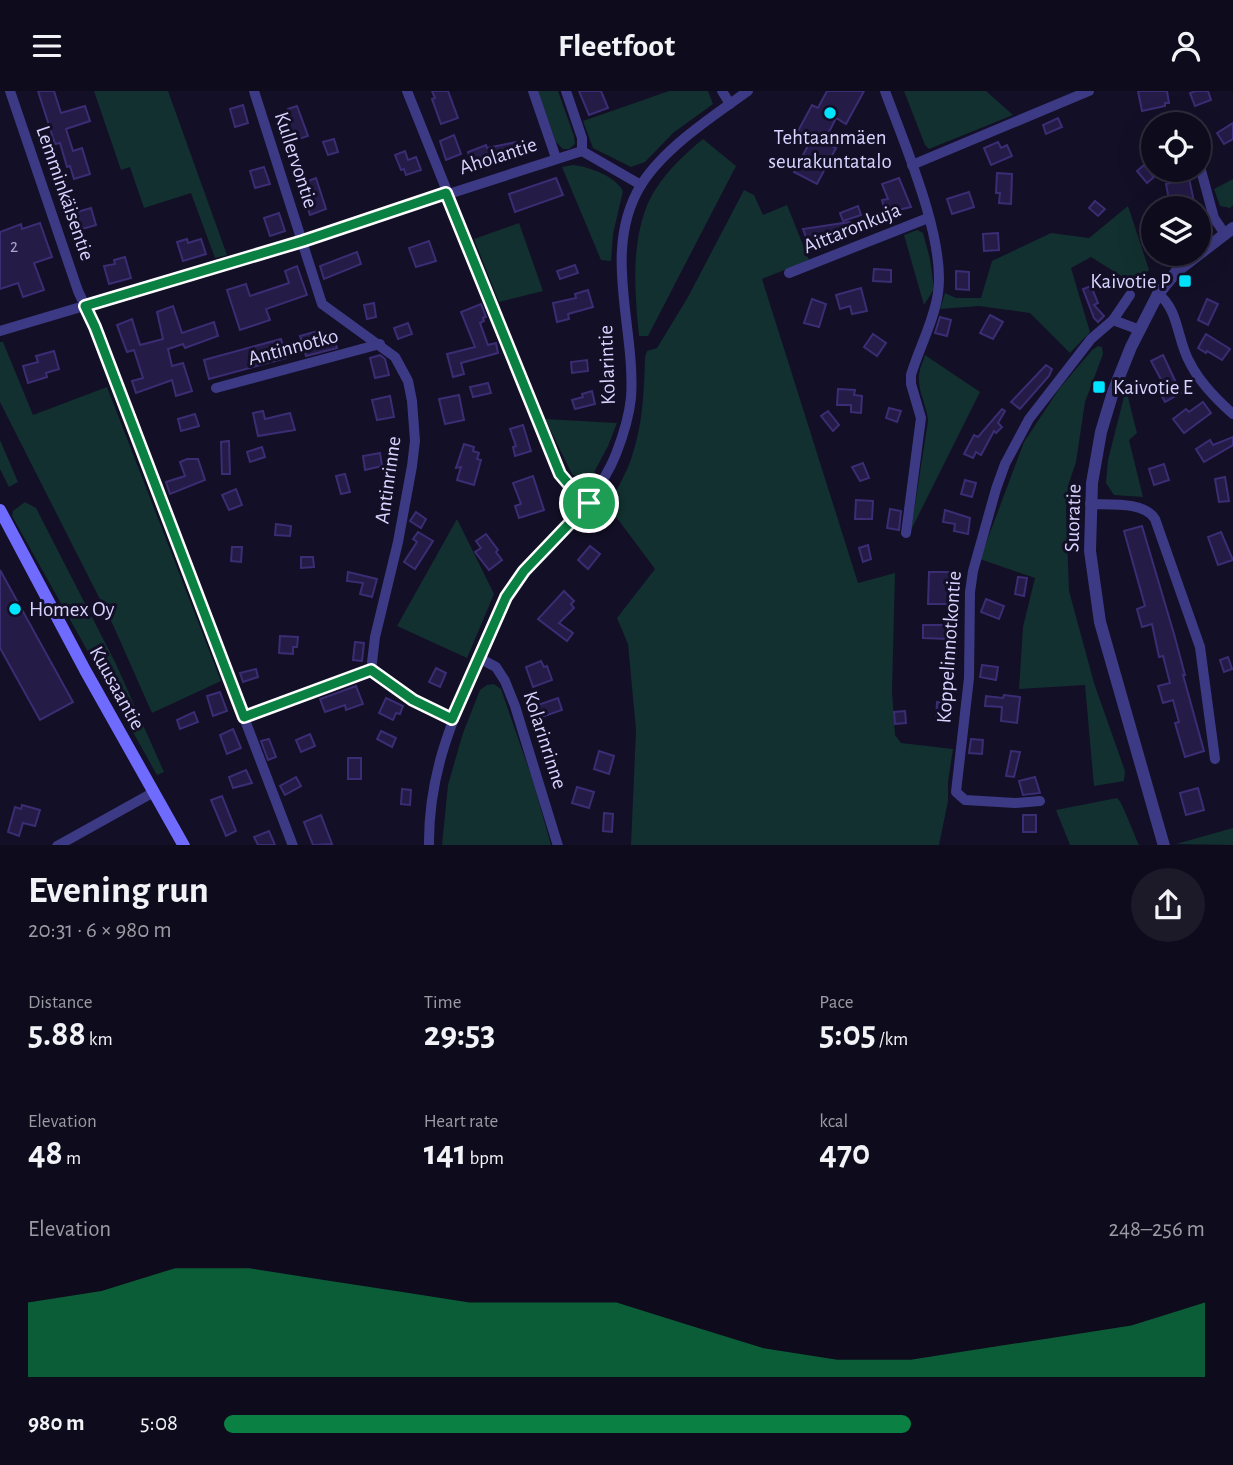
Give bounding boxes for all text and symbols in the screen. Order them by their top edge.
icon: menu [28,27,66,65]
icon: person [1167,27,1205,65]
text: Fleetfoot [558,30,675,62]
marker: Tehtaanmäen seurakuntatalo [822,105,838,121]
street label: Kullervontie [271,109,321,211]
map controls [1141,112,1211,266]
button: locate [1141,112,1211,182]
street label: Lemminkäisentie [32,123,98,263]
place label: Tehtaanmäen seurakuntatalo [768,127,892,172]
street label: Aholantie [457,134,539,178]
button: layers [1141,196,1211,266]
street label: Aittaronkuja [800,199,904,257]
house number: 2 [10,238,18,256]
place label: Kaivotie P [1090,271,1171,292]
marker: Kaivotie P [1177,273,1193,289]
street label: Antinnotko [246,325,340,369]
street label: Kolarintie [595,325,619,405]
place label: Kaivotie E [1113,377,1193,398]
marker: Kaivotie E [1091,379,1107,395]
street label: Antinrinne [371,435,405,525]
pin [559,473,619,533]
street label: Suoratie [1061,483,1085,553]
icon: arrive [570,484,608,522]
street label: Koppelinnotkontie [933,570,965,724]
place label: Homex Oy [29,599,114,620]
marker: Homex Oy [7,601,23,617]
street label: Kuusaantie [86,643,148,733]
street label: Kolarinrinne [519,688,571,792]
button: share [1131,868,1205,942]
text: Evening run [28,872,209,910]
text: 20:31 · 6 × 980 m [28,919,172,942]
text: Distance [28,993,92,1012]
text: Time [424,993,462,1012]
text: Pace [819,993,854,1012]
text: 5.88 [28,1017,86,1052]
text: 29:53 [424,1017,495,1052]
text: 5:05 [819,1017,876,1052]
text: km [86,1030,113,1049]
text: /km [876,1030,908,1049]
text: Elevation [28,1112,97,1131]
text: Heart rate [424,1112,498,1131]
text: kcal [819,1112,848,1131]
text: 48 [28,1136,63,1171]
text: 141 [424,1136,466,1171]
text: 470 [819,1136,870,1171]
text: m [63,1149,81,1168]
text: bpm [466,1149,504,1168]
text: Elevation [28,1218,111,1241]
text: 248–256 m [1109,1218,1205,1241]
text: 980 m [28,1412,84,1435]
text: 5:08 [140,1412,178,1435]

